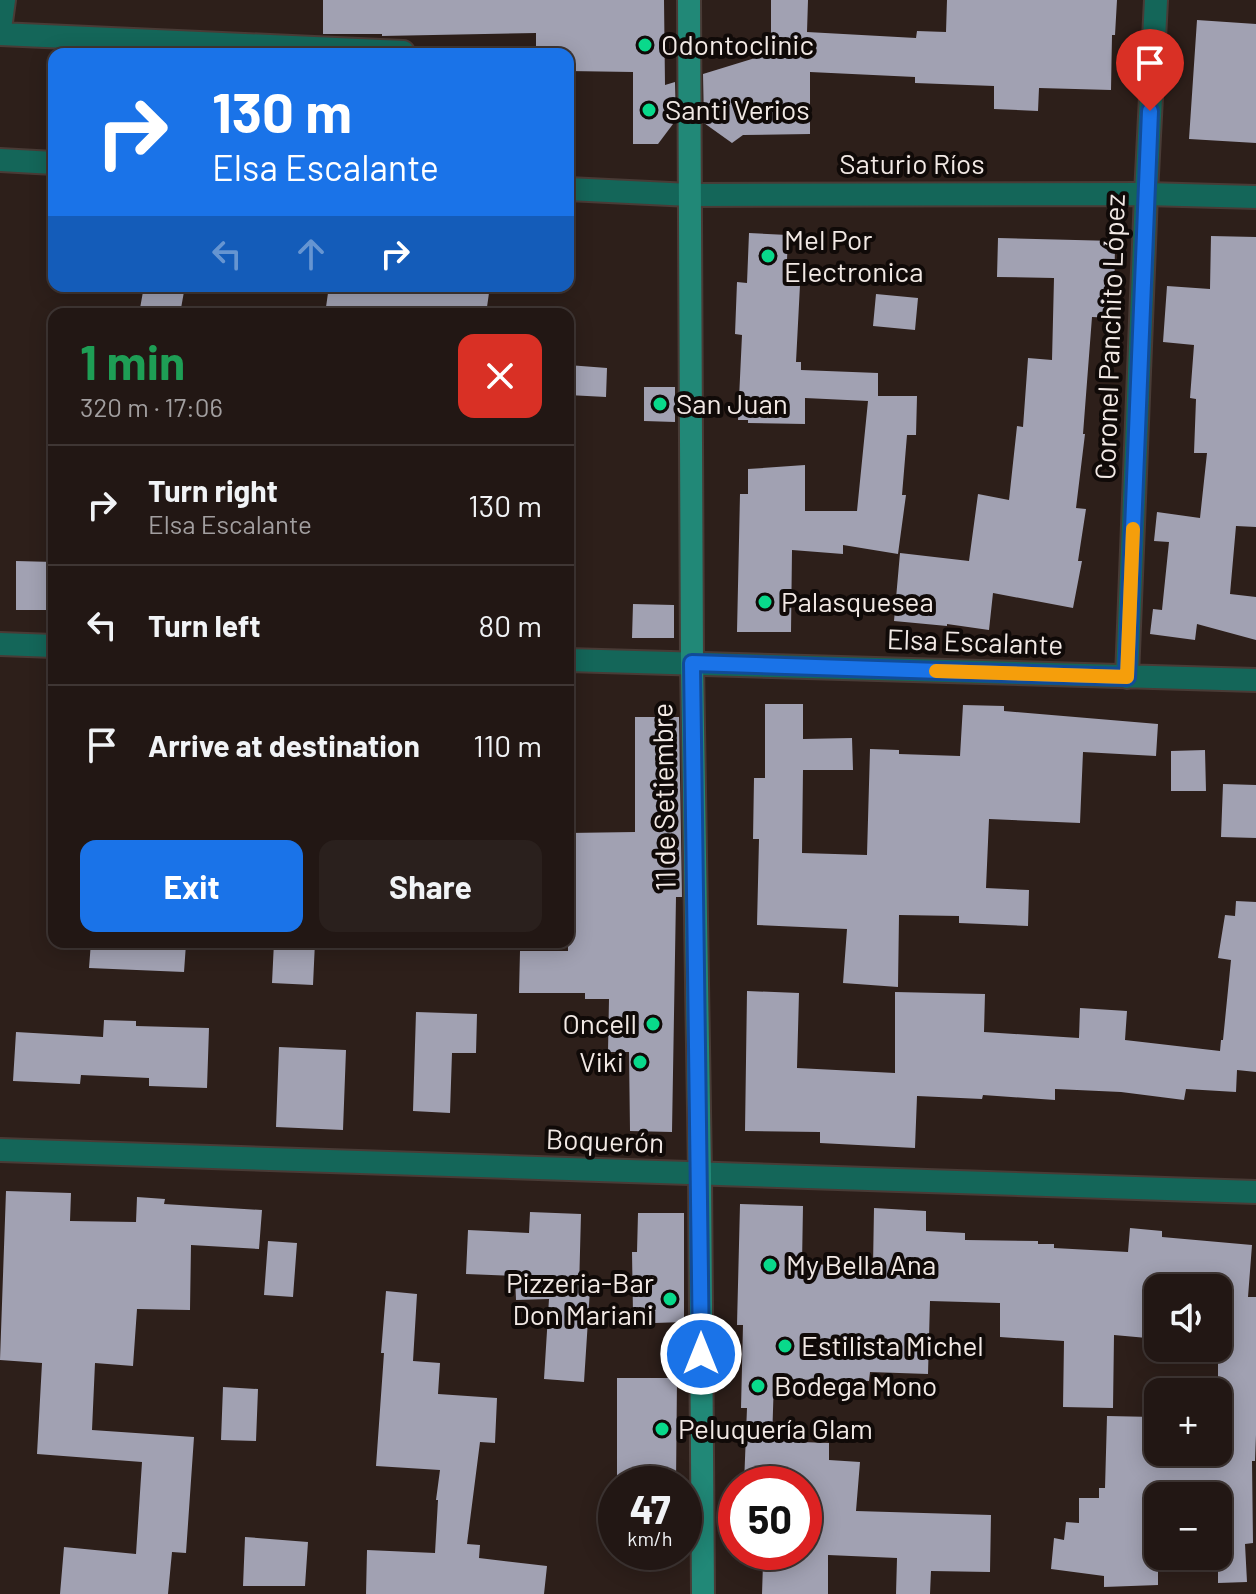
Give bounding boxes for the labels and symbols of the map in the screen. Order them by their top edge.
place label: Odontoclinic [661,27,814,61]
pin [1116,29,1184,111]
marker: Odontoclinic [636,36,654,54]
place label: Santi Verios [665,92,810,126]
marker: Santi Verios [640,101,658,119]
street label: Saturio Ríos [839,146,985,180]
street label: Coronel Panchito López [1087,193,1131,481]
place label: Mel Por Electronica [784,222,923,288]
marker: Mel Por Electronica [759,247,777,265]
place label: San Juan [676,386,788,420]
marker: San Juan [651,395,669,413]
place label: Palasquesea [781,584,934,618]
marker: Palasquesea [756,593,774,611]
street label: Elsa Escalante [886,621,1064,661]
street label: 11 de Setiembre [644,703,682,891]
place label: Oncell [562,1006,637,1040]
marker: Oncell [644,1015,662,1033]
place label: Viki [579,1044,624,1078]
marker: Viki [631,1053,649,1071]
street label: Boquerón [545,1121,665,1159]
place label: My Bella Ana [786,1247,936,1281]
marker: My Bella Ana [761,1256,779,1274]
place label: Pizzeria-Bar Don Mariani [506,1265,654,1331]
marker: Pizzeria-Bar Don Mariani [661,1290,679,1308]
position arrow [659,1312,743,1396]
place label: Estilista Michel [801,1328,984,1362]
marker: Estilista Michel [776,1337,794,1355]
place label: Bodega Mono [774,1368,937,1402]
marker: Bodega Mono [749,1377,767,1395]
place label: Peluquería Glam [678,1411,873,1445]
marker: Peluquería Glam [653,1420,671,1438]
speed limit sign: 50 [718,1466,822,1570]

